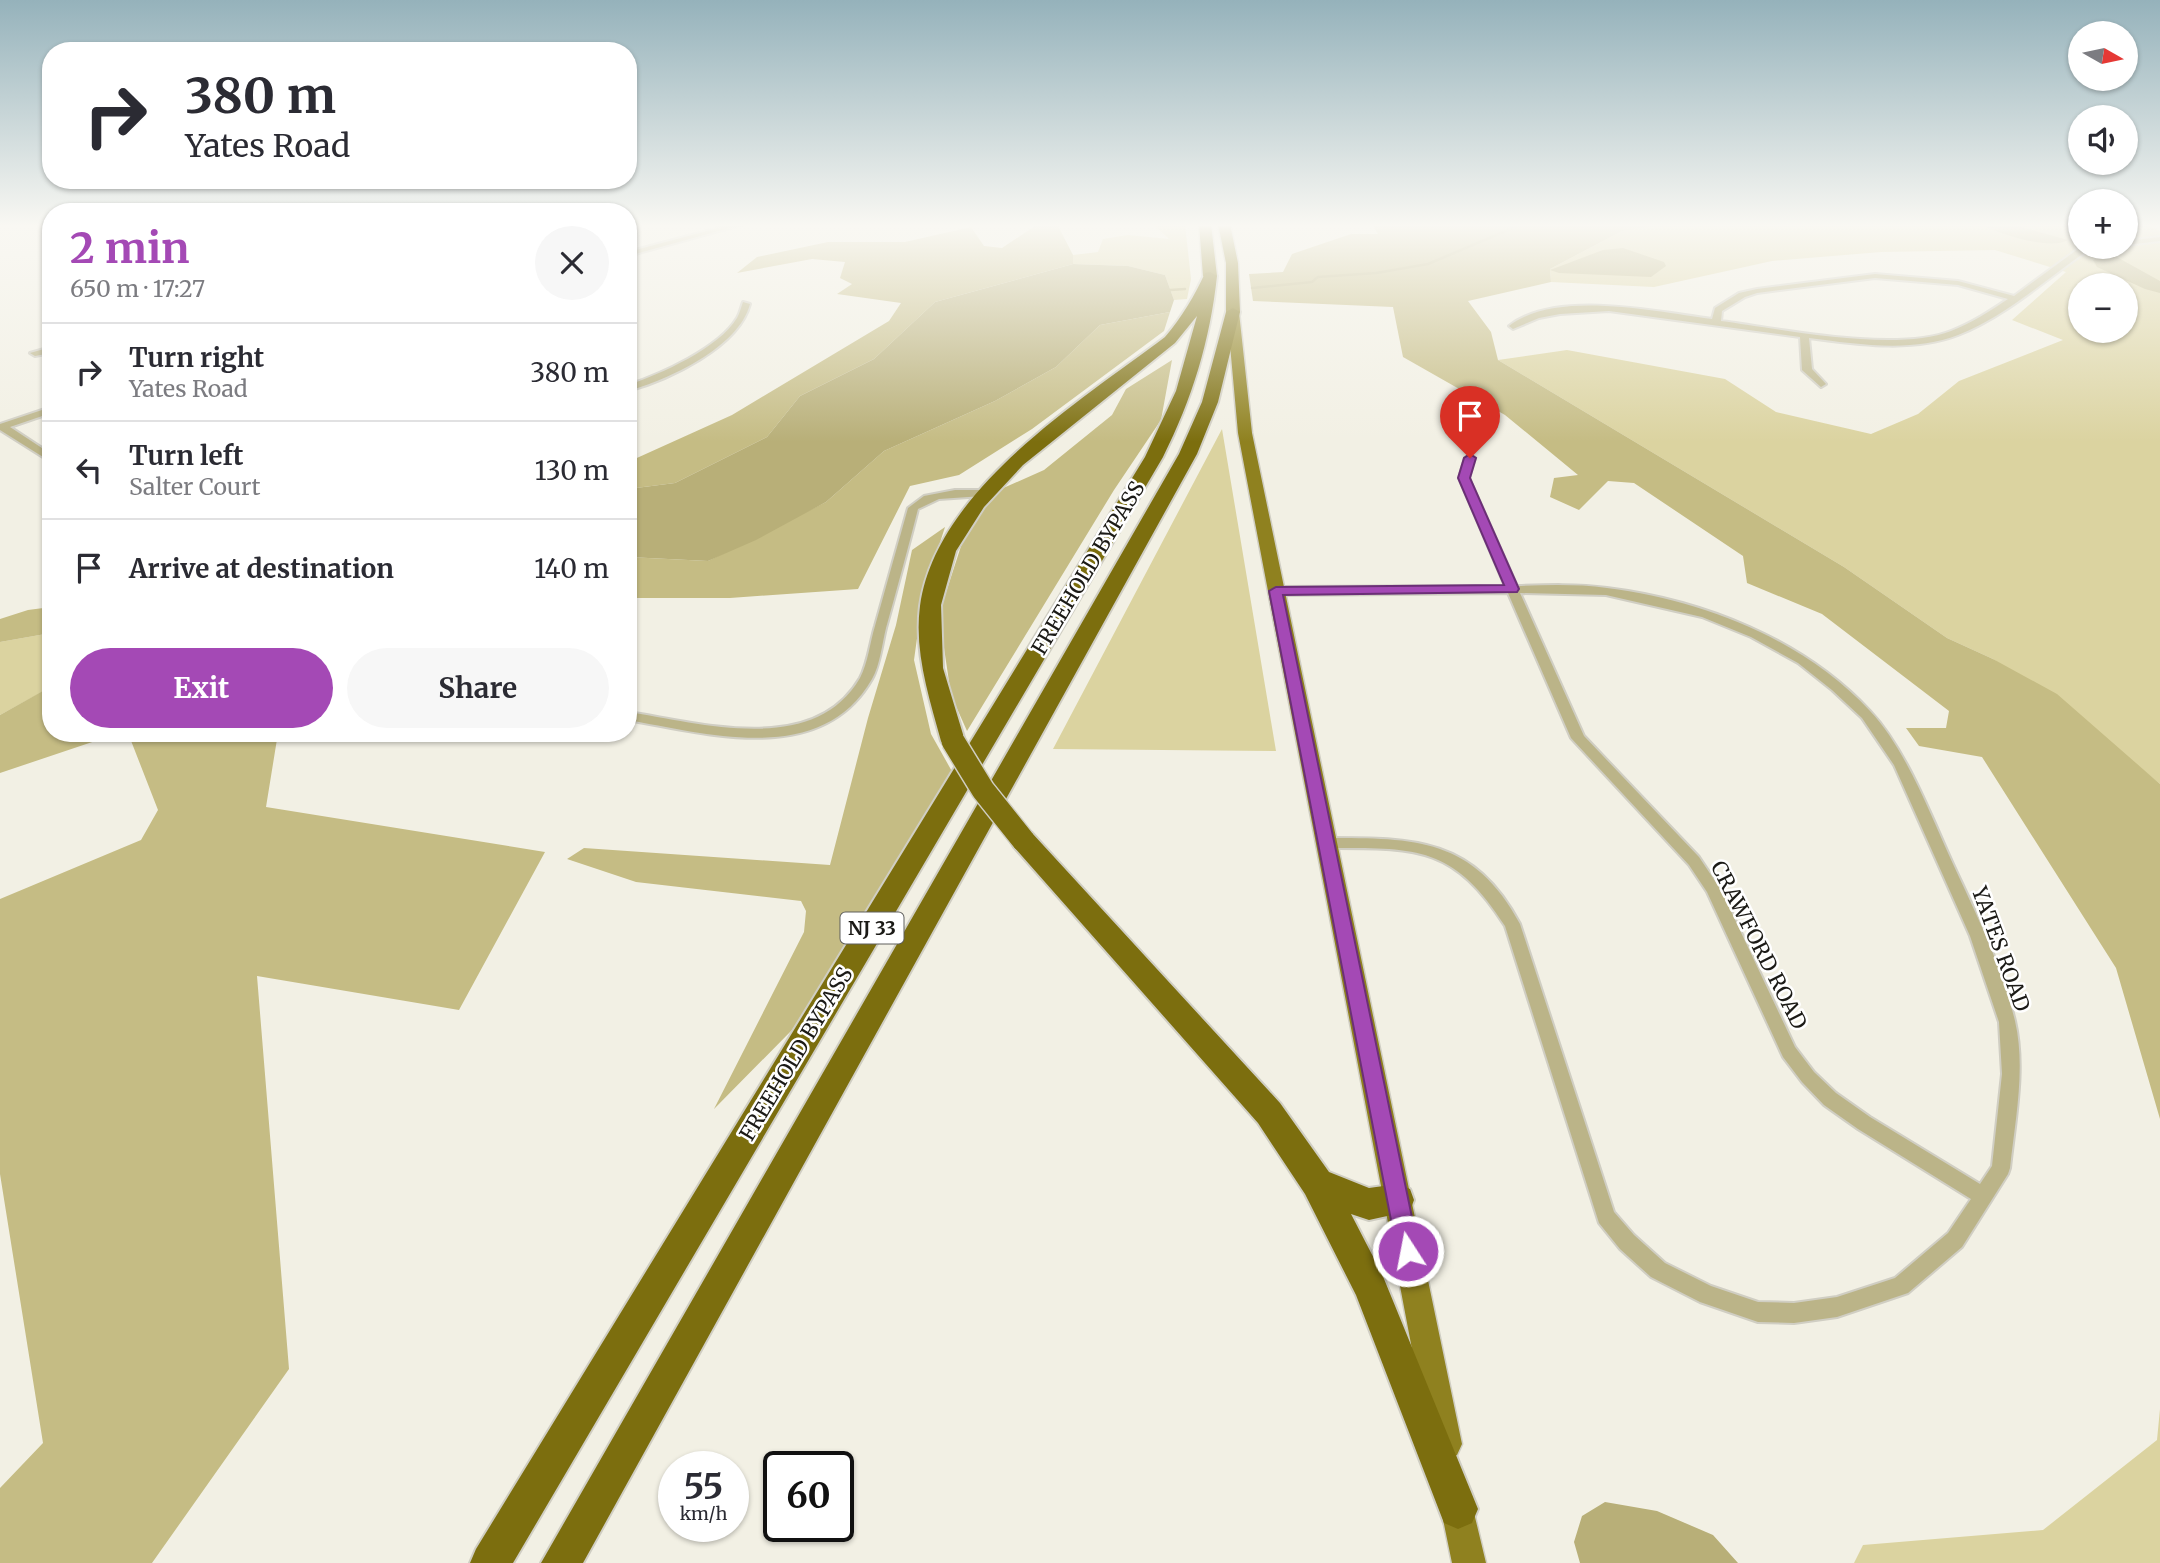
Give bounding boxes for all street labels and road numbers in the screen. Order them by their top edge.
street label: FREEHOLD BYPASS [1026,476,1150,660]
street label: CRAWFORD ROAD [1705,856,1813,1034]
street label: YATES ROAD [1966,882,2036,1015]
road number: NJ 33 [840,912,903,944]
street label: FREEHOLD BYPASS [734,962,858,1146]

